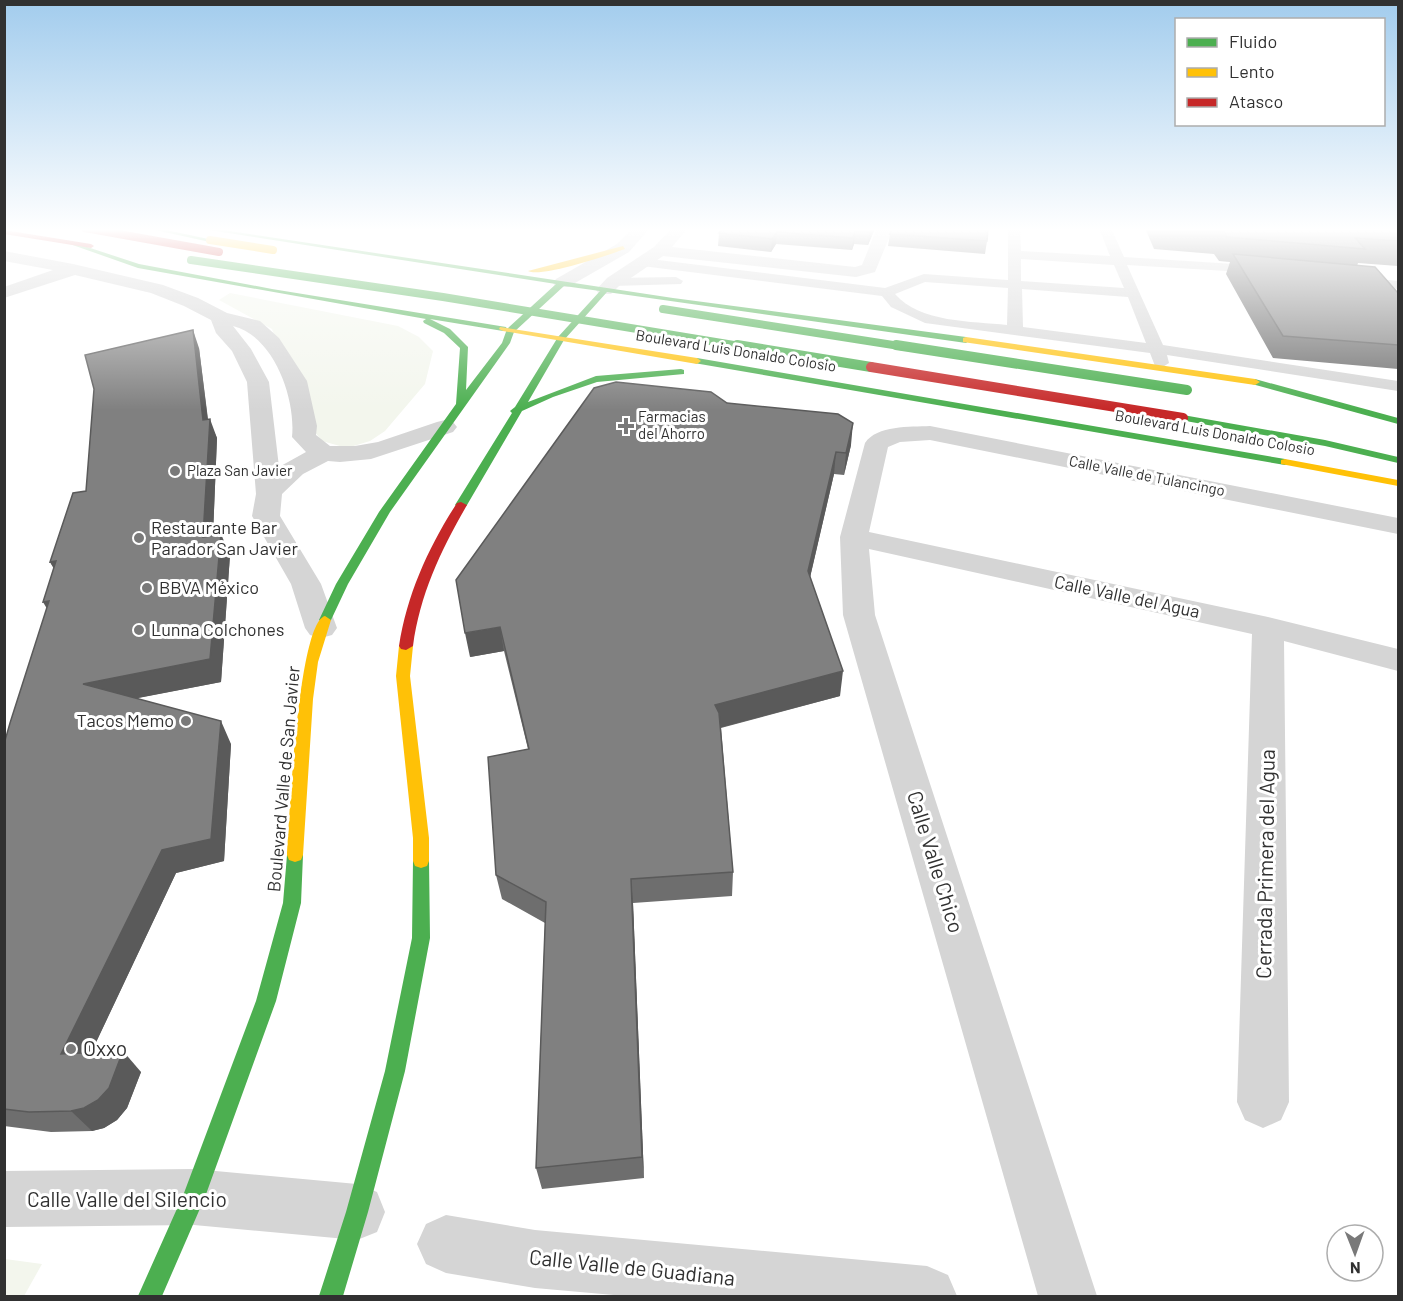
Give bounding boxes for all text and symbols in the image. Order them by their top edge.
legend [1175,18,1385,126]
text: Fluido [1229,30,1277,52]
text: Lento [1229,60,1275,82]
text: Atasco [1229,90,1283,112]
street label: Boulevard Luis Donaldo Colosio [635,325,838,375]
street label: Boulevard Luis Donaldo Colosio [1114,406,1317,458]
place label: Farmacias del Ahorro [638,407,706,442]
marker: Farmacias del Ahorro [619,419,633,433]
street label: Calle Valle de Tulancingo [1068,451,1227,499]
place label: Plaza San Javier [187,461,293,479]
marker: Plaza San Javier [168,464,182,478]
place label: Restaurante Bar Parador San Javier [151,516,298,559]
marker: Restaurante Bar Parador San Javier [132,531,146,545]
street label: Calle Valle del Agua [1052,570,1202,622]
place label: BBVA México [159,576,259,598]
marker: BBVA México [140,581,154,595]
place label: Lunna Colchones [151,618,284,640]
marker: Lunna Colchones [132,623,146,637]
street label: Boulevard Valle de San Javier [262,665,304,893]
place label: Tacos Memo [76,709,174,731]
marker: Tacos Memo [179,714,193,728]
street label: Cerrada Primera del Agua [1250,749,1279,979]
street label: Calle Valle Chico [903,787,970,936]
place label: Oxxo [83,1035,127,1060]
marker: Oxxo [64,1042,78,1056]
street label: Calle Valle del Silencio [27,1186,227,1211]
north arrow [1325,1223,1385,1283]
street label: Calle Valle de Guadiana [528,1243,736,1290]
text: N [1350,1259,1361,1278]

